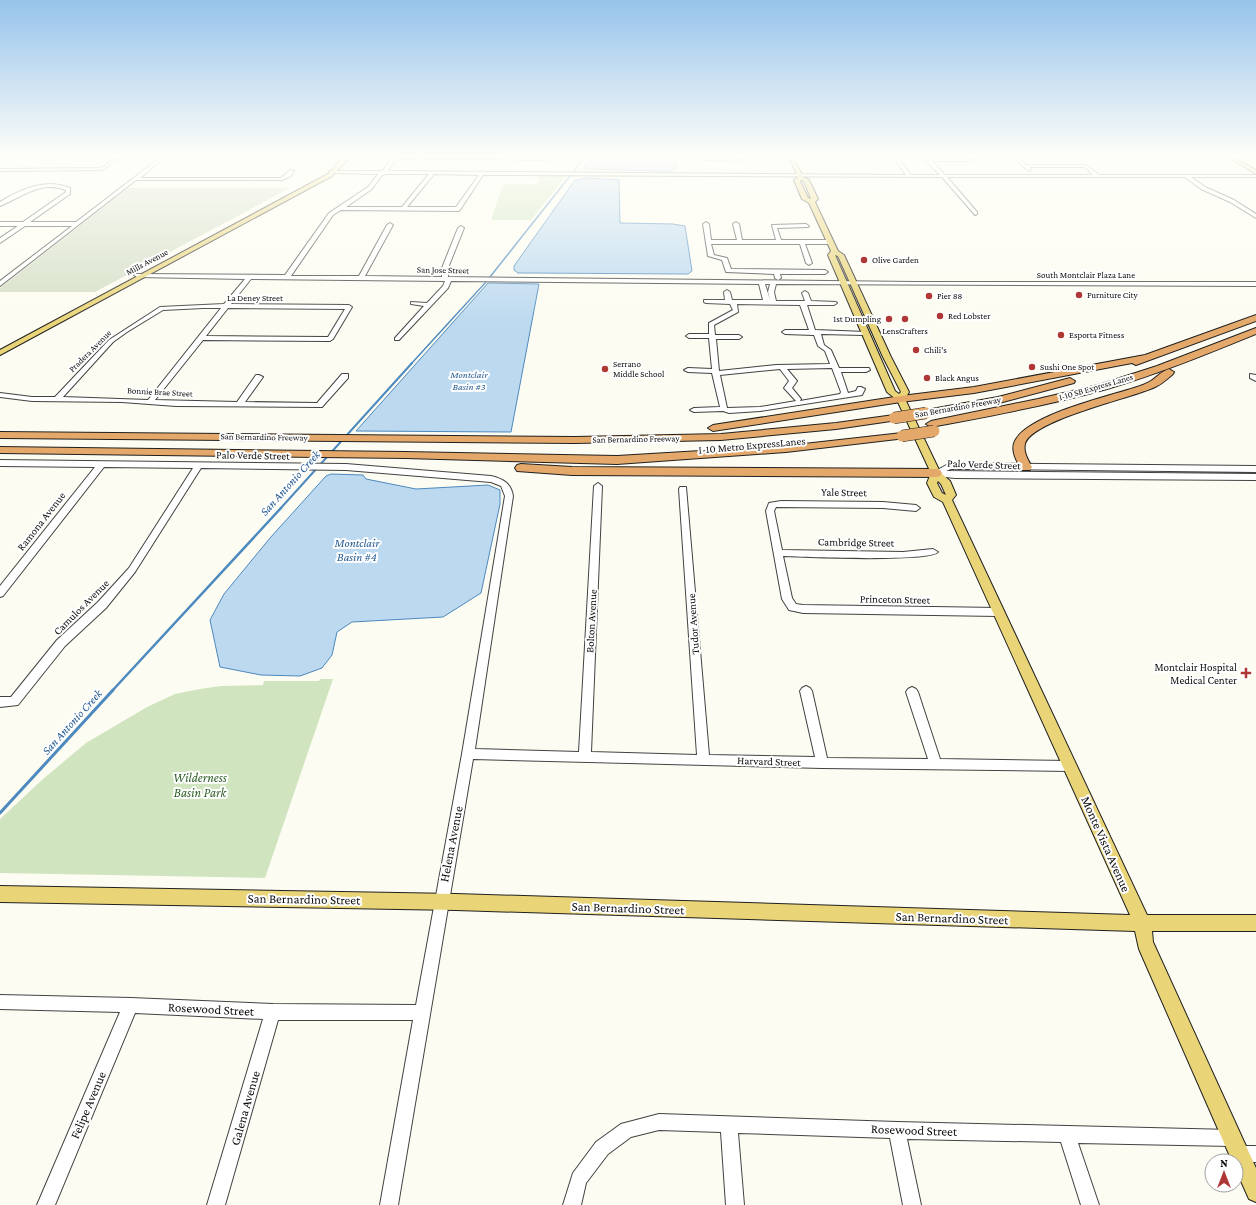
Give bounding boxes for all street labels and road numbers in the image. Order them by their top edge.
street label: Mills Avenue [124,247,170,277]
street label: San Jose Street [417,265,470,275]
street label: South Montclair Plaza Lane [1037,270,1135,280]
street label: La Deney Street [227,293,284,303]
street label: Pradera Avenue [67,328,113,374]
street label: I-10 SB Express Lanes [1058,371,1135,402]
street label: Bonnie Brae Street [127,385,194,399]
street label: San Bernardino Freeway [914,394,1003,419]
street label: San Bernardino Freeway [220,431,309,443]
street label: San Bernardino Freeway [592,433,681,445]
street label: I-10 Metro ExpressLanes [698,434,806,457]
street label: Palo Verde Street [216,448,290,462]
street label: Palo Verde Street [947,457,1021,471]
street label: Yale Street [821,486,867,498]
street label: Ramona Avenue [14,489,68,553]
street label: Cambridge Street [818,535,895,550]
street label: Camulos Avenue [51,577,111,637]
street label: Bolton Avenue [583,589,599,653]
street label: Princeton Street [860,592,931,606]
street label: Tudor Avenue [685,593,701,655]
street label: Harvard Street [737,754,801,768]
street label: Monte Vista Avenue [1078,794,1134,894]
street label: Helena Avenue [436,804,466,883]
street label: San Bernardino Street [247,891,361,907]
street label: San Bernardino Street [571,899,685,917]
street label: San Bernardino Street [895,909,1009,927]
street label: Rosewood Street [167,999,255,1019]
street label: Felipe Avenue [67,1069,109,1141]
street label: Galena Avenue [227,1069,263,1147]
street label: Rosewood Street [871,1121,958,1139]

